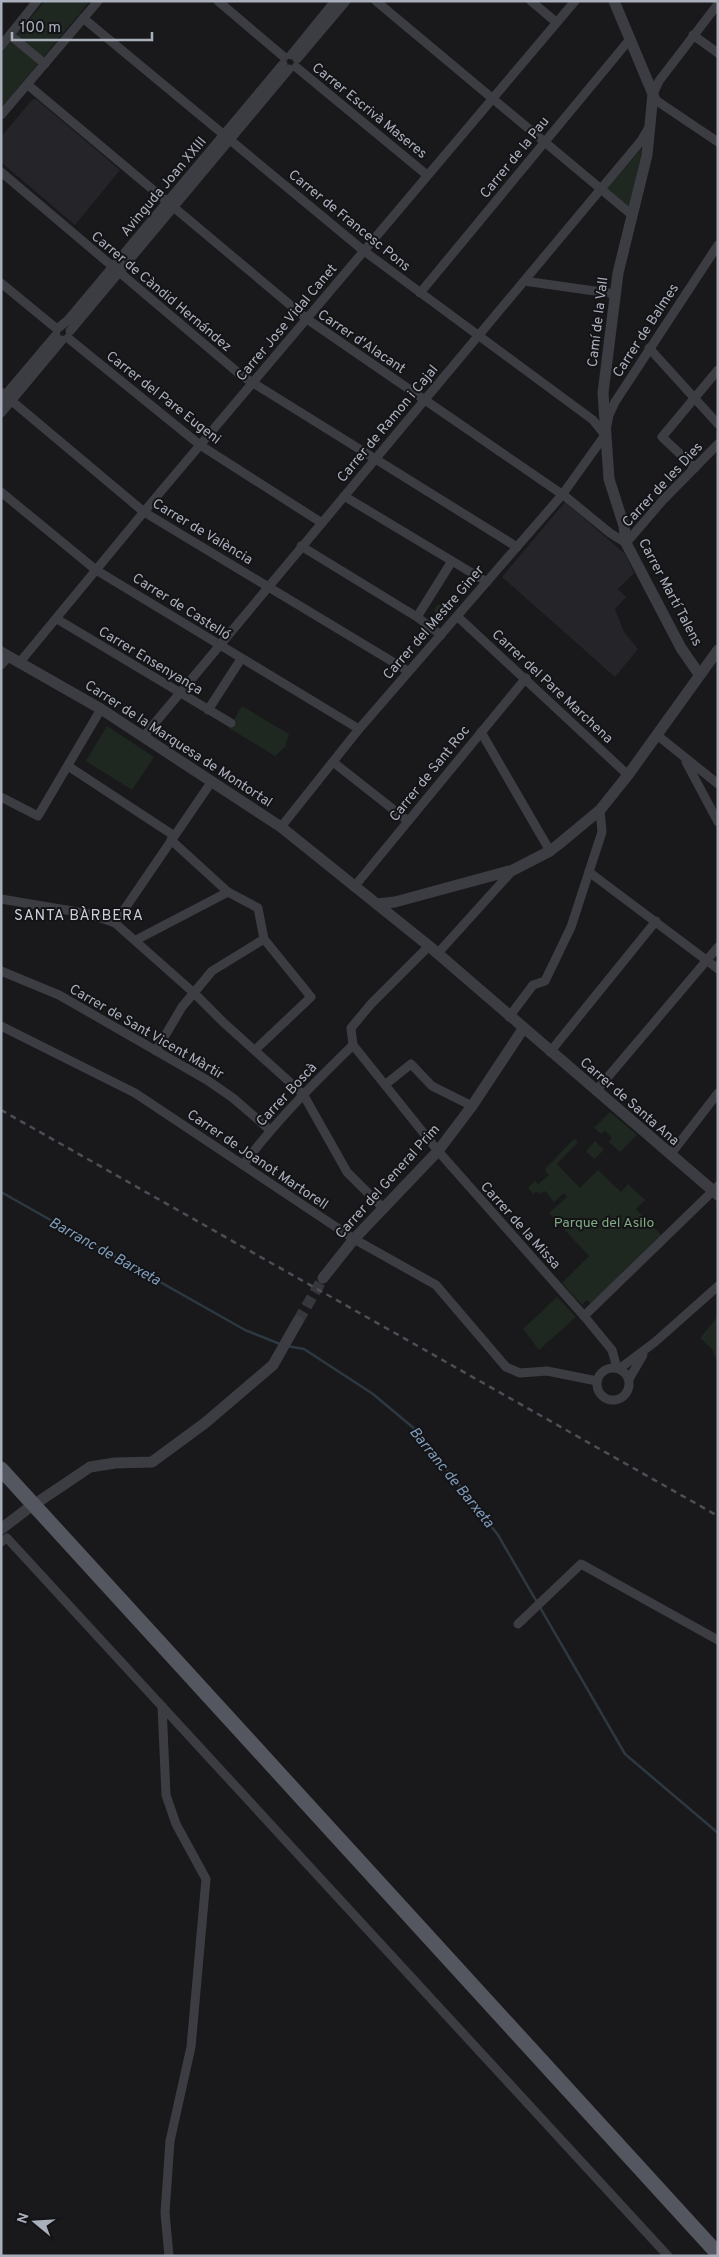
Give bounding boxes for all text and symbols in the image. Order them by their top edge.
scale bar [12,10,152,42]
text: 100 m [20,19,61,38]
street label: Carrer Escrivà Maseres [308,60,430,163]
street label: Carrer de la Pau [477,114,553,202]
street label: Avinguda Joan XXIII [118,134,211,240]
street label: Carrer de Francesc Pons [285,167,413,276]
street label: Carrer de Càndid Hernández [87,228,235,356]
street label: Carrer Jose Vidal Canet [233,261,341,385]
street label: Camí de la Vall [585,276,612,368]
street label: Carrer de Balmes [610,281,683,381]
street label: Carrer d'Alacant [314,307,408,378]
street label: Carrer del Pare Eugeni [102,348,224,448]
street label: Carrer de Ramon i Cajal [334,362,442,486]
street label: Carrer de les Dies [619,439,707,531]
street label: Carrer de València [149,496,256,569]
street label: Carrer Martí Talens [634,536,705,649]
street label: Carrer del Mestre Giner [380,562,489,684]
street label: Carrer de Castelló [129,570,234,644]
street label: Carrer Ensenyança [95,623,205,699]
street label: Carrer del Pare Marchena [488,627,616,748]
street label: Carrer de la Marquesa de Montortal [81,677,275,811]
street label: Carrer de Sant Roc [386,723,474,825]
district label: SANTA BÀRBERA [14,906,144,926]
street label: Carrer de Sant Vicent Màrtir [66,981,227,1084]
street label: Carrer de Santa Ana [576,1054,682,1150]
street label: Carrer Boscà [253,1060,321,1130]
street label: Carrer de Joanot Martorell [183,1107,331,1214]
street label: Carrer del General Prim [332,1121,444,1243]
street label: Carrer de la Missa [476,1179,564,1273]
water label: Barranc de Barxeta [45,1214,164,1291]
park label: Parque del Asilo [554,1215,654,1232]
water label: Barranc de Barxeta [404,1424,498,1533]
north arrow [10,2197,60,2247]
text: N [14,2211,34,2226]

